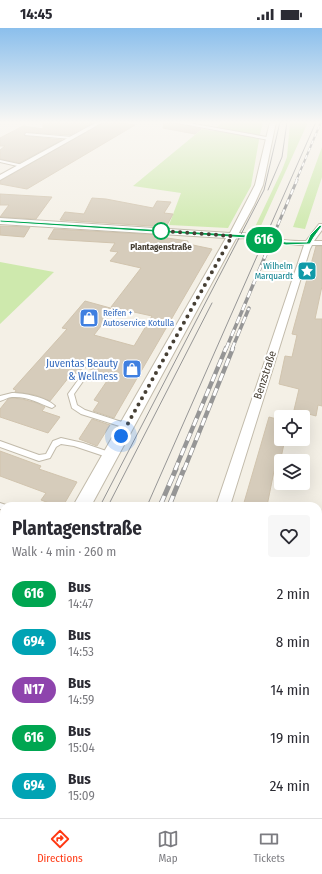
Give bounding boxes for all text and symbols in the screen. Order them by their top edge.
text: 14:45 [20,5,52,23]
marker: Plantagenstraße [152,222,170,240]
line badge: 616 [241,227,287,253]
text: 616 [254,231,274,248]
place label: Plantagenstraße [130,242,192,252]
place icon: Wilhelm Marquardt [296,260,318,282]
place label: Wilhelm Marquardt [255,261,293,281]
shop icon: Reifen + Autoservice Kotulla [78,307,100,329]
place label: Reifen + Autoservice Kotulla [103,308,175,328]
street label: Benzstraße [251,349,279,401]
place label: Juventas Beauty & Wellness [46,357,118,383]
shop icon: Juventas Beauty & Wellness [121,358,143,380]
map controls [274,410,310,490]
button: locate [274,410,310,446]
your location [111,426,131,446]
button: layers [274,454,310,490]
button: heart [268,515,310,557]
text: Plantagenstraße [12,517,142,540]
text: Walk · 4 min · 260 m [12,544,116,559]
text: Bus [68,578,91,596]
text: 616 [24,585,44,602]
text: 2 min [277,585,310,603]
text: 14:47 [68,596,93,611]
text: Bus [68,626,91,644]
text: 694 [23,633,45,650]
text: 8 min [276,633,310,651]
text: 14:53 [68,644,94,659]
text: Bus [68,674,91,692]
text: N17 [24,681,44,698]
text: 14 min [270,681,310,699]
text: 14:59 [68,692,94,707]
text: Bus [68,722,91,740]
text: 616 [24,729,44,746]
text: 19 min [270,729,310,747]
text: 15:04 [68,740,95,755]
text: Bus [68,770,91,788]
text: 694 [23,777,45,794]
text: 24 min [270,777,310,795]
text: 15:09 [68,788,95,803]
tab: Directions [37,828,83,865]
tab: Map [157,828,179,865]
tab: Tickets [253,828,285,865]

